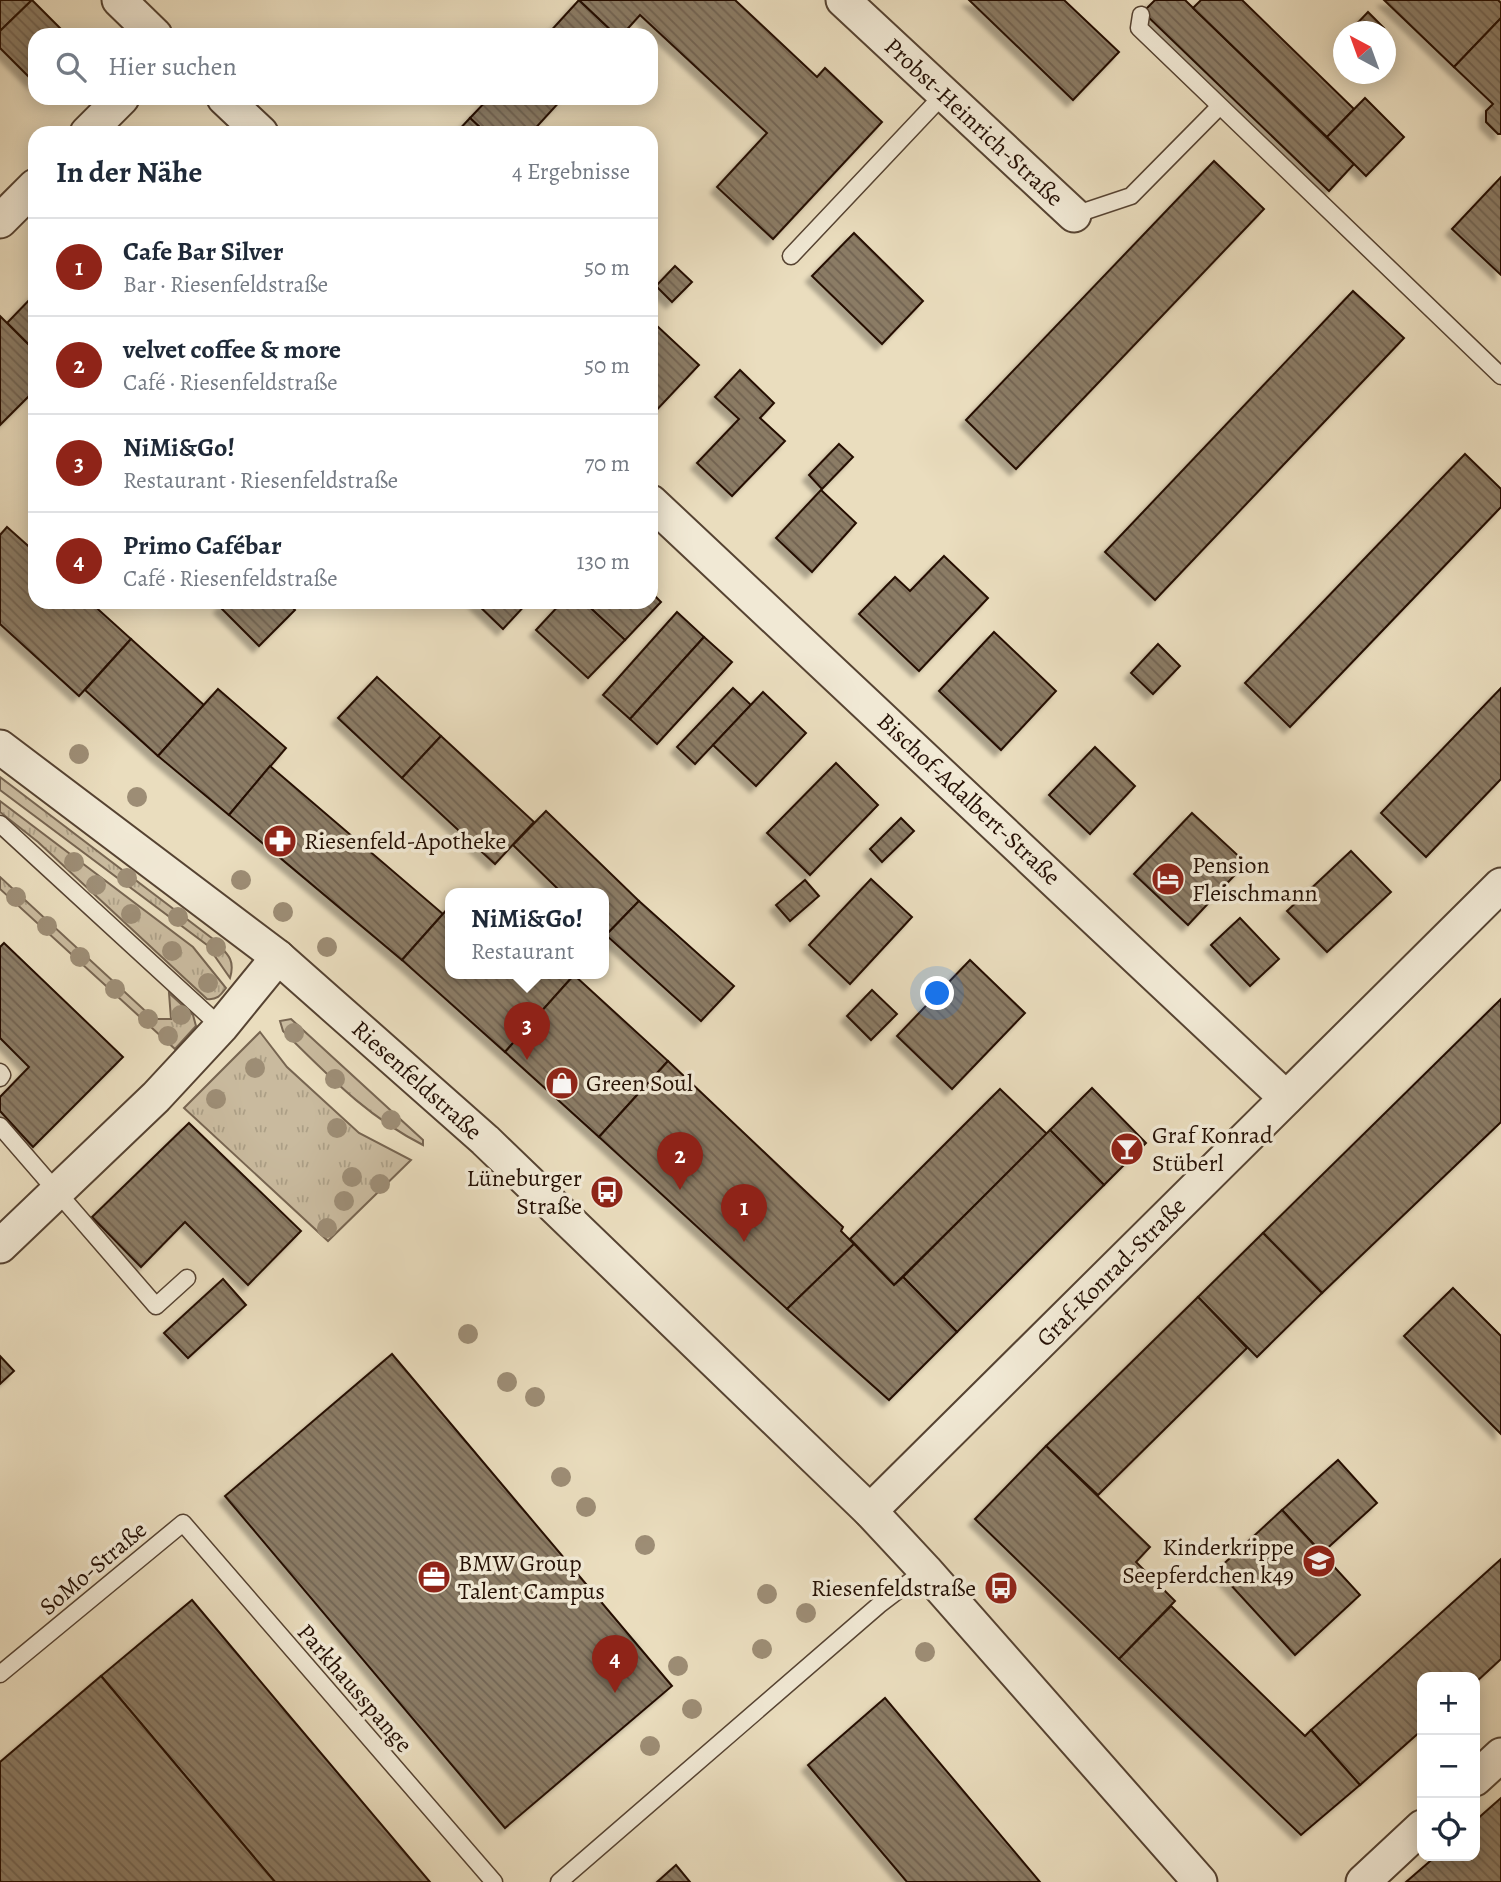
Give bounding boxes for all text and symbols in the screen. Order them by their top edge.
north arrow [1333,21,1396,84]
search box [28,28,658,105]
street label: Probst-Heinrich-Straße [877,30,1071,214]
icon: search [52,48,90,86]
text: Hier suchen [108,49,237,84]
text: In der Nähe [56,152,202,192]
text: 4 Ergebnisse [512,156,630,187]
text: Cafe Bar Silver [123,234,283,269]
text: 1 [75,252,83,283]
text: 50 m [584,252,630,283]
text: Bar · Riesenfeldstraße [123,269,328,300]
text: velvet coffee & more [123,332,341,367]
text: 2 [73,350,85,381]
text: 50 m [584,350,630,381]
text: Café · Riesenfeldstraße [123,367,338,398]
text: NiMi&Go! [123,430,235,465]
text: 3 [74,448,84,479]
text: 70 m [584,448,630,479]
text: Restaurant · Riesenfeldstraße [123,465,398,496]
text: Primo Cafébar [123,528,282,563]
text: 4 [74,546,84,577]
text: 130 m [577,546,630,577]
text: Café · Riesenfeldstraße [123,563,338,594]
street label: Bischof-Adalbert-Straße [870,706,1068,892]
pharmacy icon: Riesenfeld-Apotheke [261,822,299,860]
place label: Riesenfeld-Apotheke [304,825,506,857]
place label: Pension Fleischmann [1192,849,1318,909]
hotel icon: Pension Fleischmann [1149,860,1187,898]
popup [445,888,609,979]
text: NiMi&Go! [471,901,583,936]
text: Restaurant [471,936,574,967]
your location [920,976,954,1010]
pin: 3 [504,1002,550,1060]
street label: Riesenfeldstraße [345,1013,489,1147]
shop icon: Green Soul [543,1064,581,1102]
place label: Green Soul [586,1067,693,1099]
place label: Graf Konrad Stüberl [1152,1119,1273,1179]
bar icon: Graf Konrad Stüberl [1108,1130,1146,1168]
pin: 2 [657,1132,703,1190]
place label: Lüneburger Straße [467,1162,582,1222]
bus stop icon: Lüneburger Straße [588,1173,626,1211]
pin: 1 [721,1184,767,1242]
street label: Graf-Konrad-Straße [1029,1190,1193,1354]
street label: SoMo-Straße [33,1514,153,1622]
place label: Kinderkrippe Seepferdchen k49 [1122,1531,1294,1591]
school or university icon: Kinderkrippe Seepferdchen k49 [1300,1542,1338,1580]
place label: BMW Group Talent Campus [458,1547,605,1607]
office icon: BMW Group Talent Campus [415,1558,453,1596]
bus stop icon: Riesenfeldstraße [982,1569,1020,1607]
place label: Riesenfeldstraße [811,1572,976,1604]
street label: Parkhausspange [290,1617,420,1759]
pin: 4 [592,1635,638,1693]
map controls [1417,1672,1480,1861]
button: + [1417,1672,1480,1735]
button: − [1417,1735,1480,1798]
button: locate [1417,1798,1480,1861]

